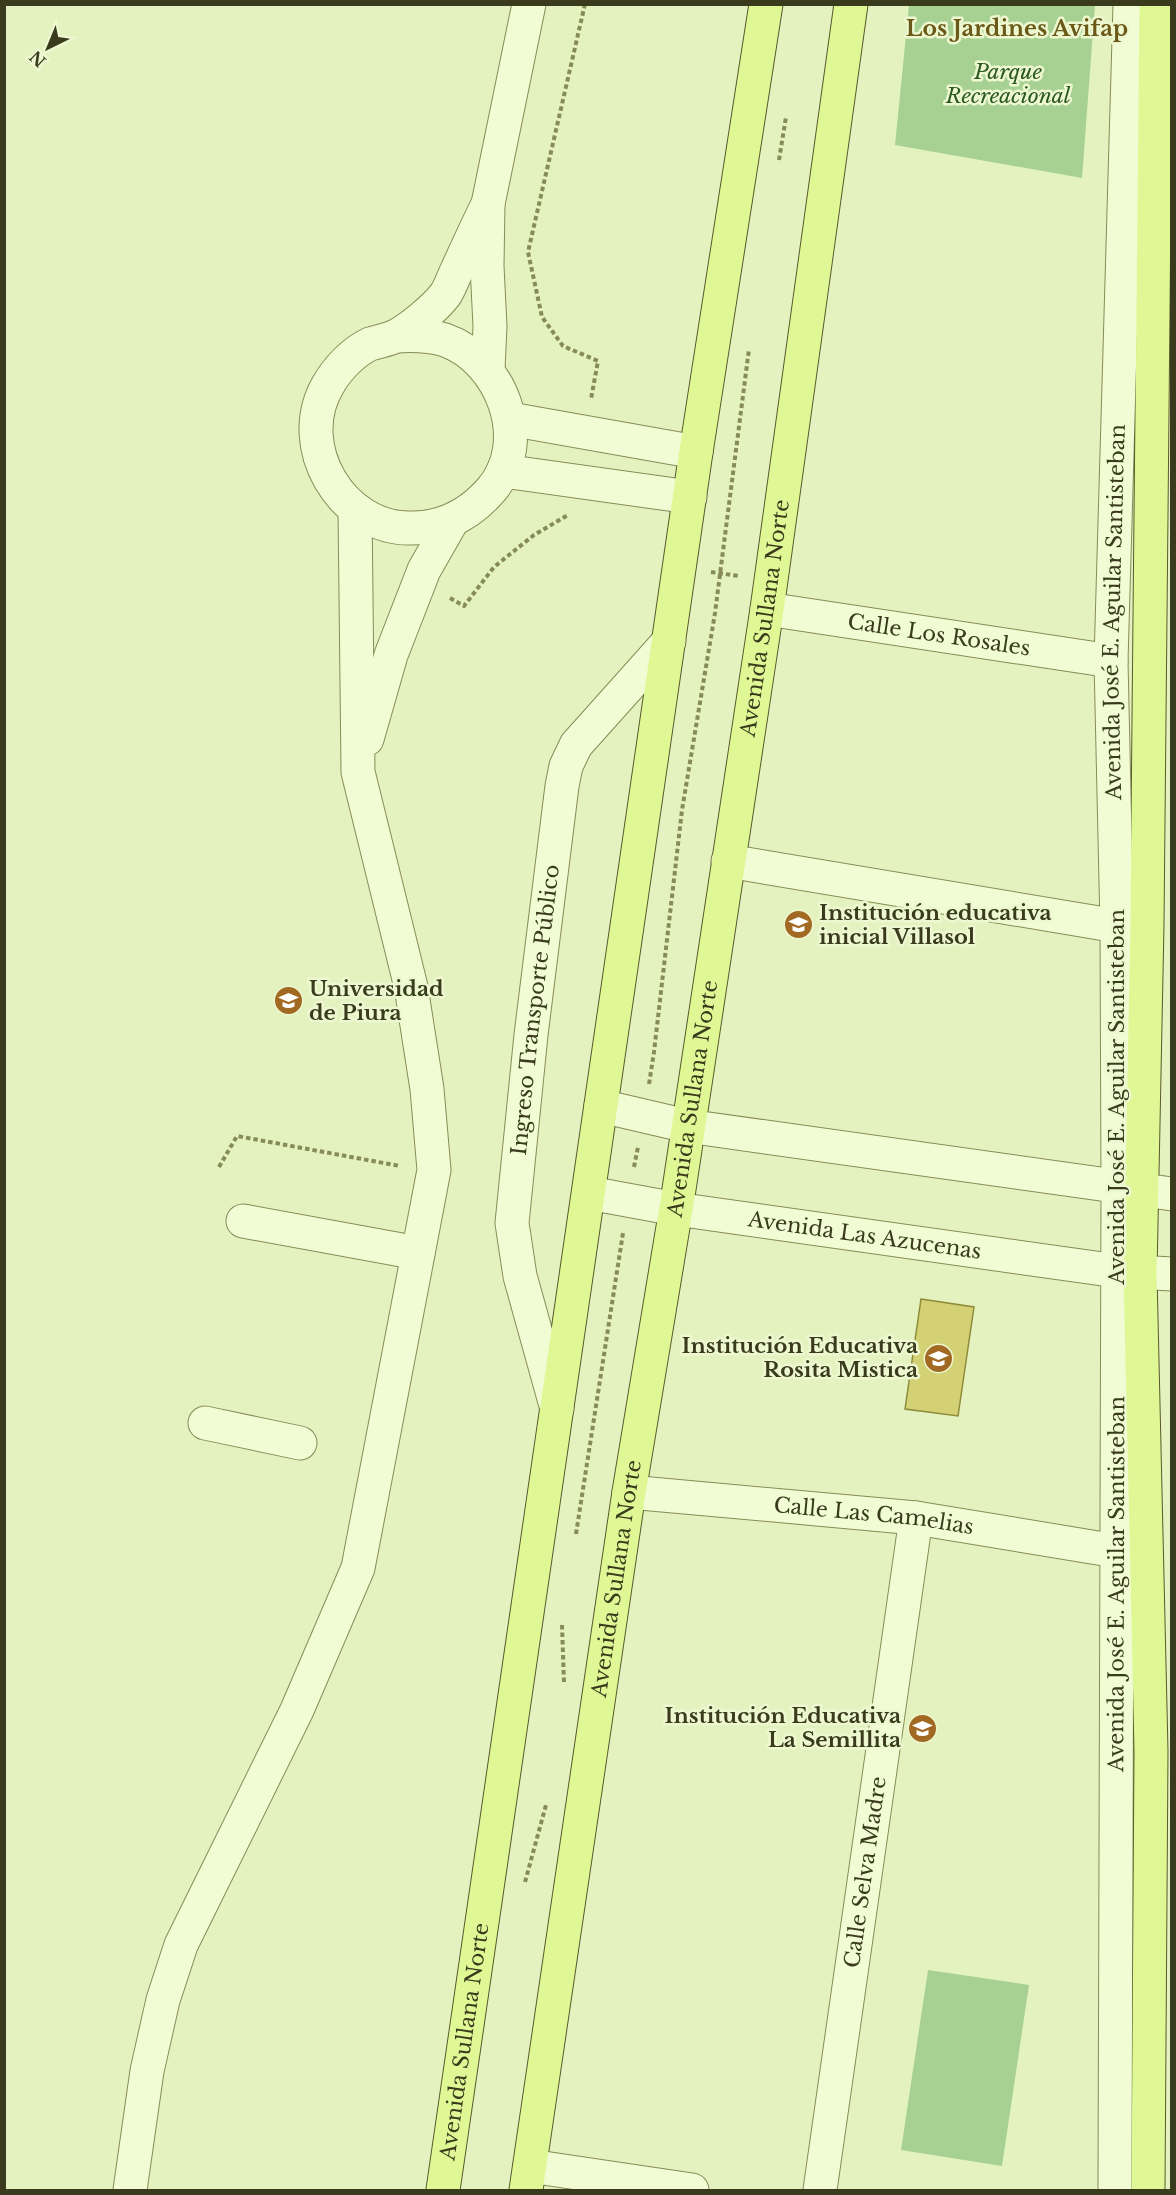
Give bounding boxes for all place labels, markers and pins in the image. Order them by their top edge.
place label: Institución educativa inicial Villasol [819,900,1052,950]
school or university icon: Institución educativa inicial Villasol [782,909,814,941]
place label: Universidad de Piura [309,976,444,1026]
school or university icon: Universidad de Piura [272,985,304,1017]
place label: Institución Educativa Rosita Mistica [682,1333,918,1383]
school or university icon: Institución Educativa Rosita Mistica [923,1342,955,1374]
place label: Institución Educativa La Semillita [665,1703,901,1753]
school or university icon: Institución Educativa La Semillita [906,1712,938,1744]

